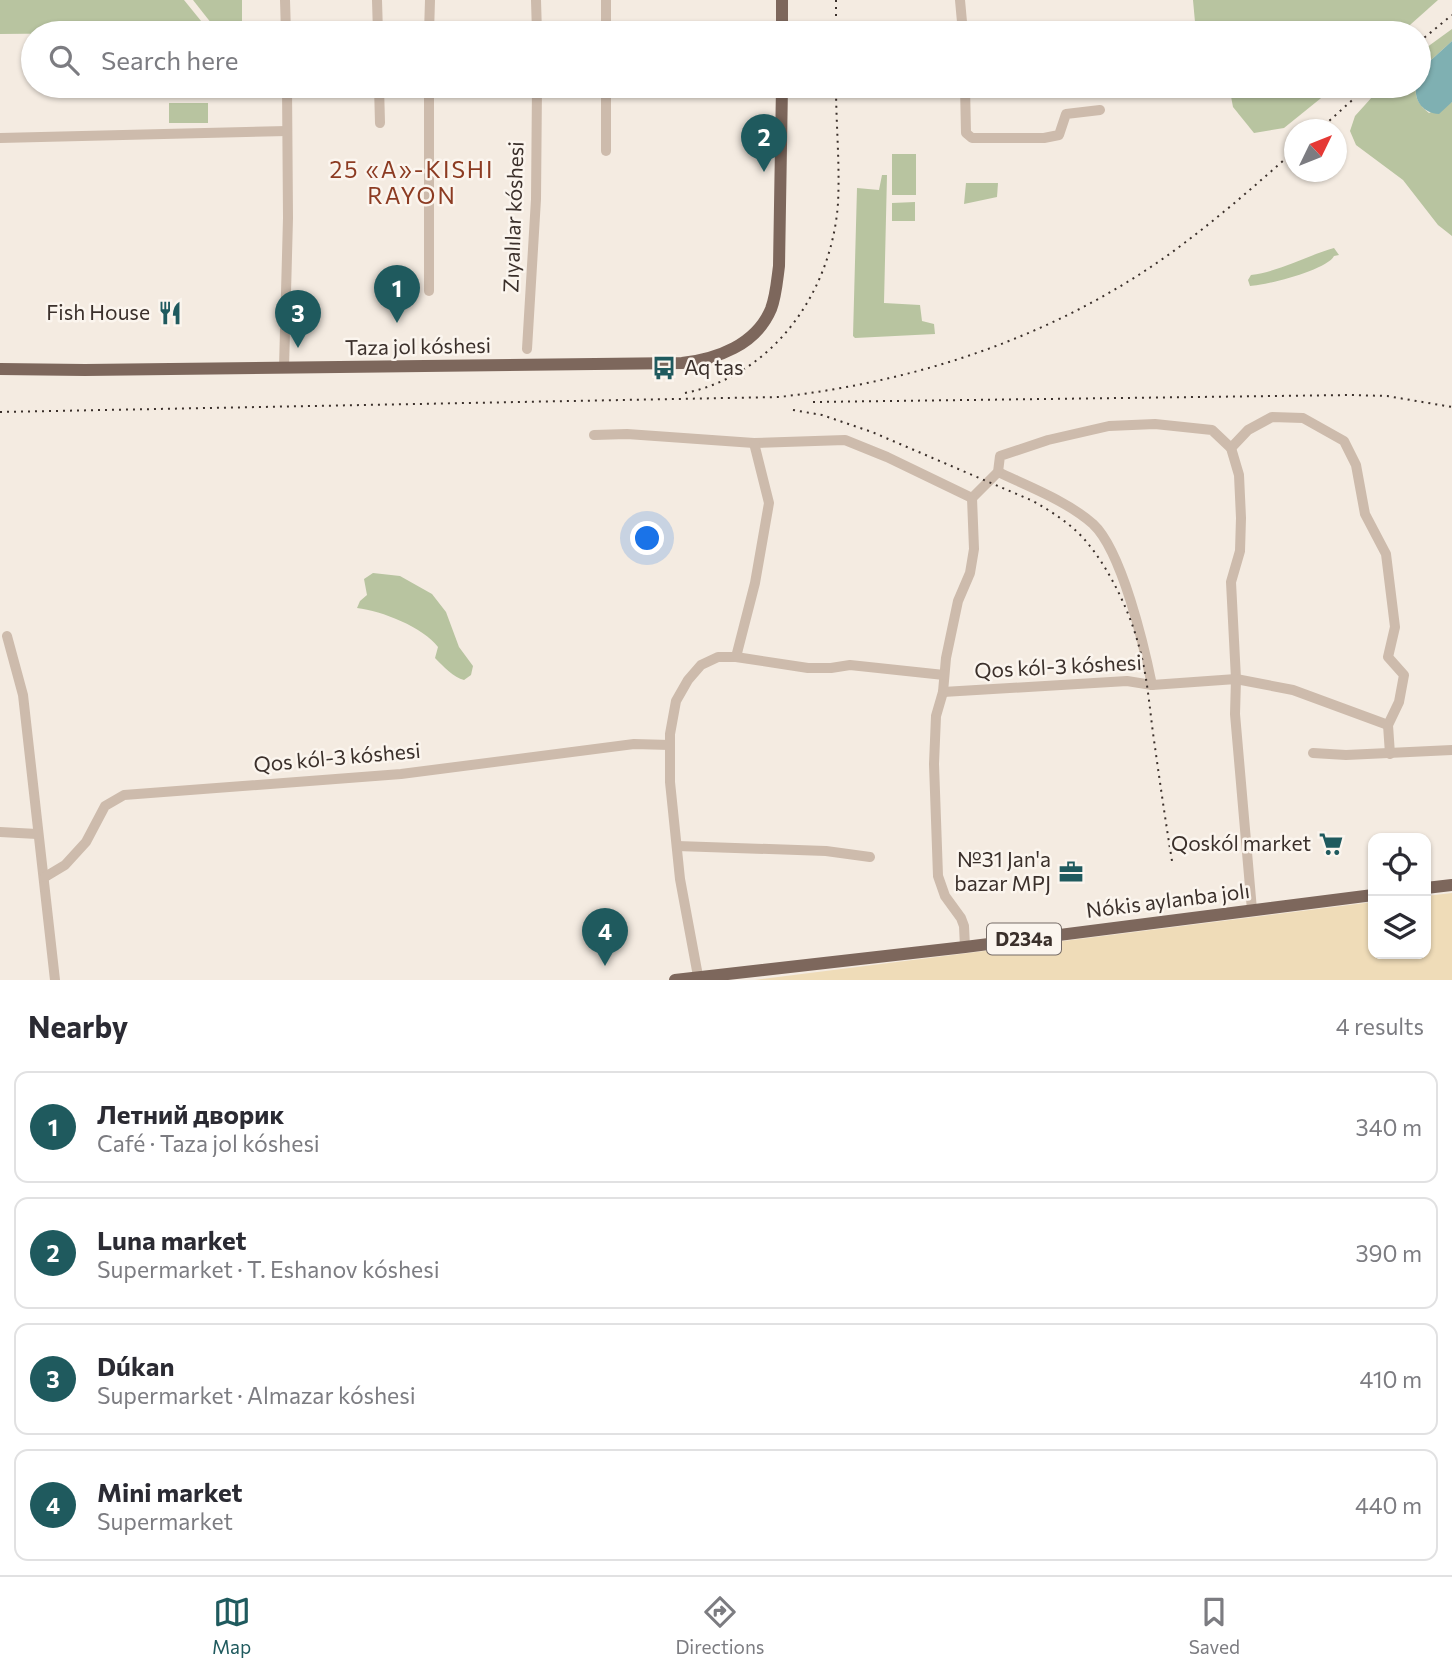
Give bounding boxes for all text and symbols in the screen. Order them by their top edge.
search box [21,21,1431,98]
icon: search [45,41,83,79]
text: Search here [101,44,239,75]
pin: 2 [741,114,787,172]
north arrow [1284,119,1347,182]
street label: Zıyalılar kóshesi [497,141,528,293]
district label: 25 «A»-KISHI RAYON [329,155,495,209]
pin: 1 [374,265,420,323]
pin: 3 [275,290,321,348]
place label: Fish House [46,299,150,324]
restaurant icon: Fish House [156,299,184,327]
street label: Taza jol kóshesi [345,332,491,359]
bus stop icon: Aq tas [650,354,678,382]
place label: Aq tas [684,354,743,379]
your location [630,521,664,555]
street label: Qos kól-3 kóshesi [974,649,1142,682]
street label: Qos kól-3 kóshesi [252,737,421,776]
place label: Qoskól market [1171,830,1311,855]
supermarket icon: Qoskól market [1317,830,1345,858]
map controls [1368,833,1431,959]
button: locate [1368,833,1431,896]
place label: №31 Jan'a bazar MPJ [954,846,1051,895]
office icon: №31 Jan'a bazar MPJ [1057,858,1085,886]
street label: Nókis aylanba jolı [1085,877,1251,922]
button: layers [1368,896,1431,959]
pin: 4 [582,908,628,966]
road number: D234a [987,923,1061,954]
text: Nearby [28,1007,128,1044]
text: 4 results [1336,1012,1424,1040]
text: Летний дворик [97,1098,284,1129]
text: 1 [48,1113,58,1141]
text: 340 m [1356,1113,1422,1141]
text: Café · Taza jol kóshesi [97,1129,320,1157]
text: Luna market [97,1224,247,1255]
text: 2 [46,1239,60,1267]
text: 390 m [1355,1239,1422,1267]
text: Supermarket · T. Eshanov kóshesi [97,1255,440,1283]
text: Dúkan [97,1350,175,1381]
text: 3 [46,1365,60,1393]
text: 410 m [1360,1365,1422,1393]
text: Supermarket · Almazar kóshesi [97,1381,416,1409]
text: Mini market [97,1476,242,1507]
text: 4 [46,1491,60,1519]
text: 440 m [1355,1491,1422,1519]
text: Supermarket [97,1507,233,1535]
tab: Map [212,1593,251,1658]
tab: Directions [675,1593,765,1658]
tab: Saved [1189,1593,1240,1658]

